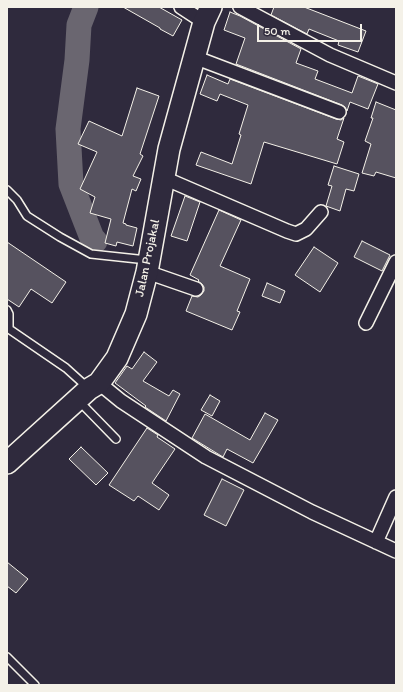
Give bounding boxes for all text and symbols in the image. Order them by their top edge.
scale bar [259,16,364,42]
text: 50 m [264,24,290,38]
street label: Jalan Projakal [132,218,164,298]

